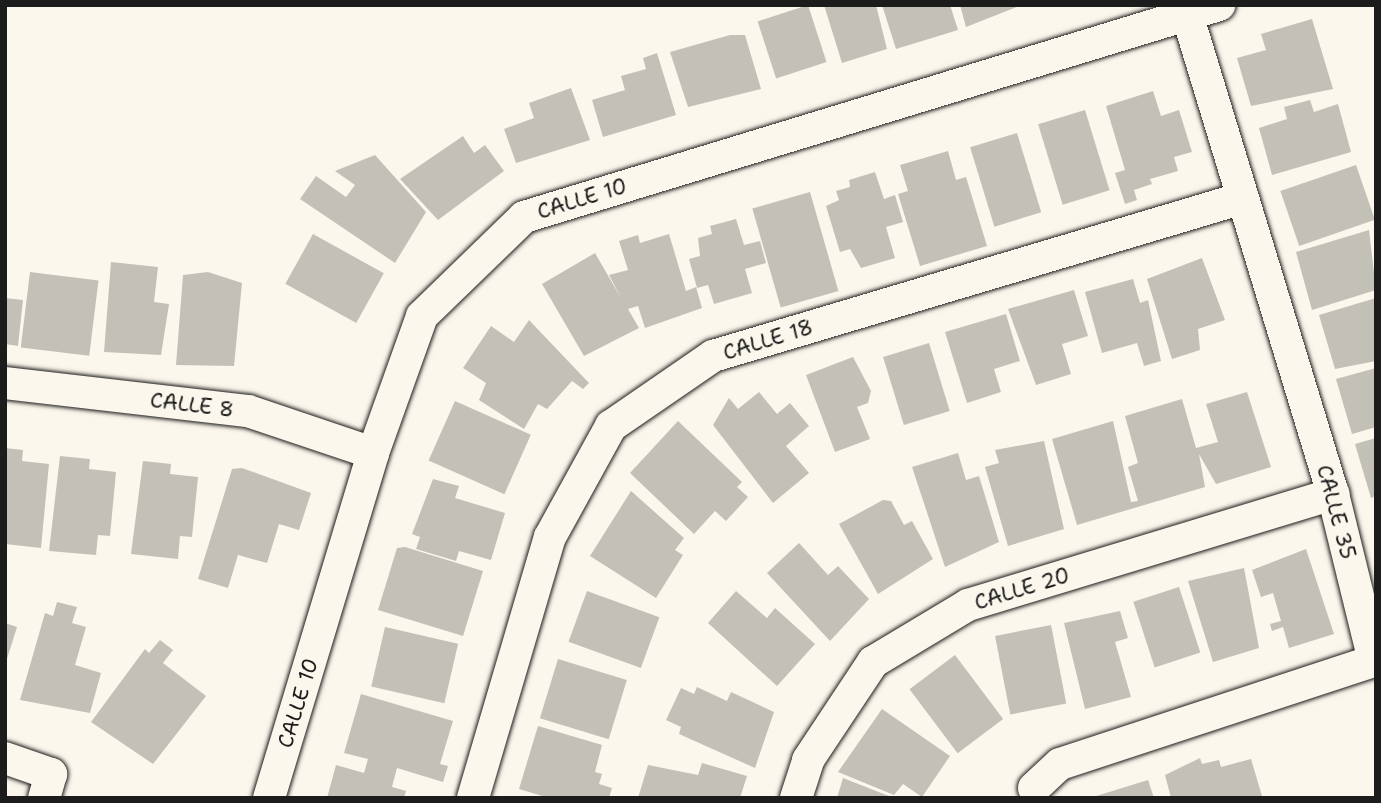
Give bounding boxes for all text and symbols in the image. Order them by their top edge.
street label: CALLE 10 [534,173,630,225]
street label: CALLE 18 [720,314,816,366]
street label: CALLE 8 [149,387,235,423]
street label: CALLE 35 [1311,462,1361,562]
street label: CALLE 20 [971,563,1073,615]
street label: CALLE 10 [272,655,324,751]

